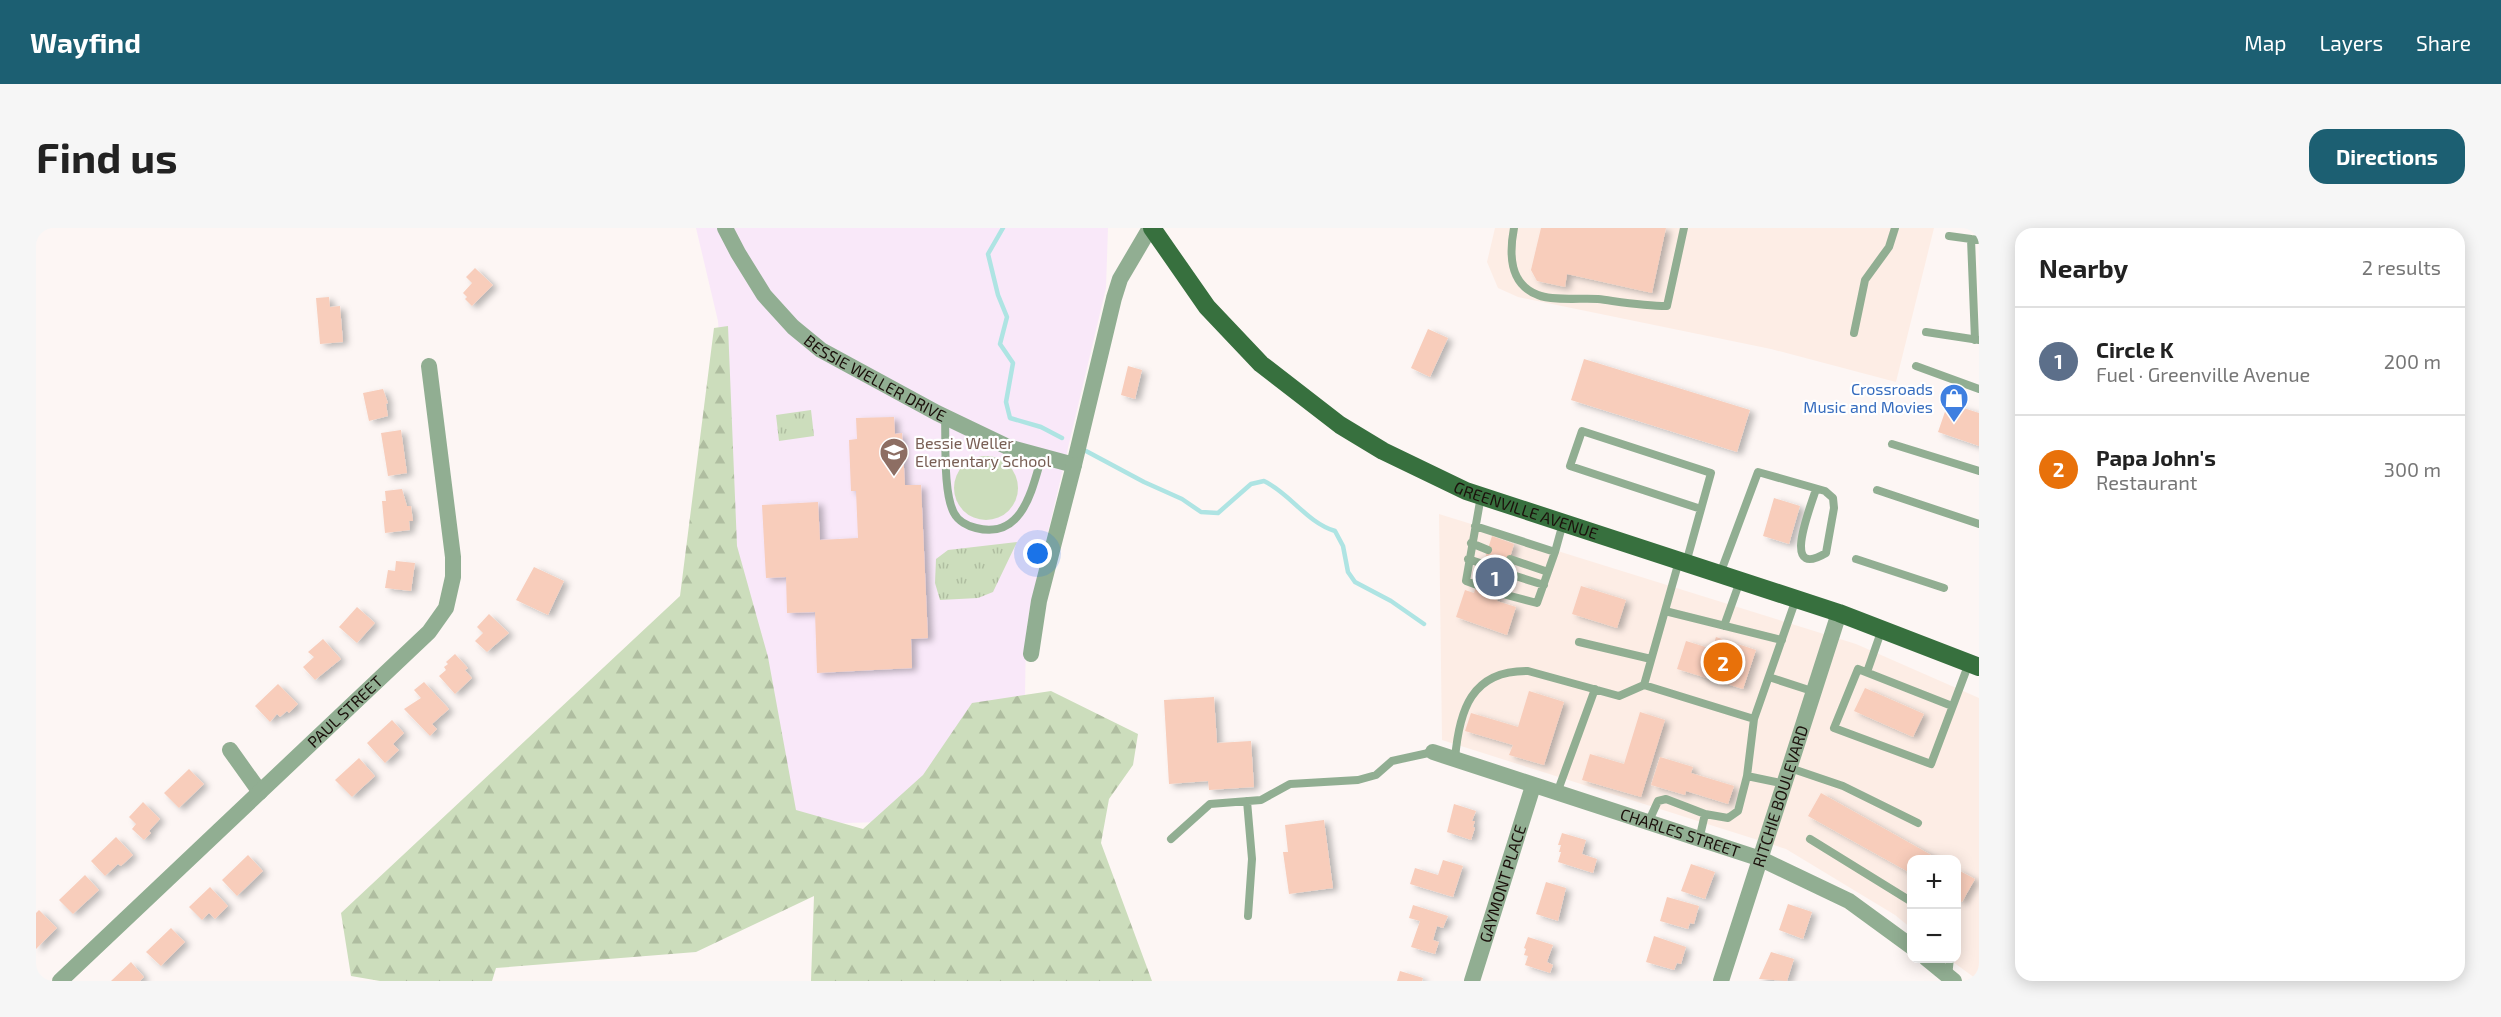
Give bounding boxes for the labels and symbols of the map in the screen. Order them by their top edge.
street label: BESSIE WELLER DRIVE [801,330,949,425]
place label: Crossroads Music and Movies [1803,379,1933,416]
shop icon: Crossroads Music and Movies [1938,382,1970,424]
place label: Bessie Weller Elementary School [915,433,1051,470]
school or university icon: Bessie Weller Elementary School [878,436,910,478]
street label: GREENVILLE AVENUE [1451,477,1601,543]
your location [1023,539,1052,568]
pin: 1 [1476,554,1514,600]
pin: 2 [1704,640,1742,684]
street label: PAUL STREET [303,671,386,751]
street label: RITCHIE BOULEVARD [1748,723,1811,869]
street label: CHARLES STREET [1618,804,1743,861]
street label: GAYMONT PLACE [1475,822,1529,945]

